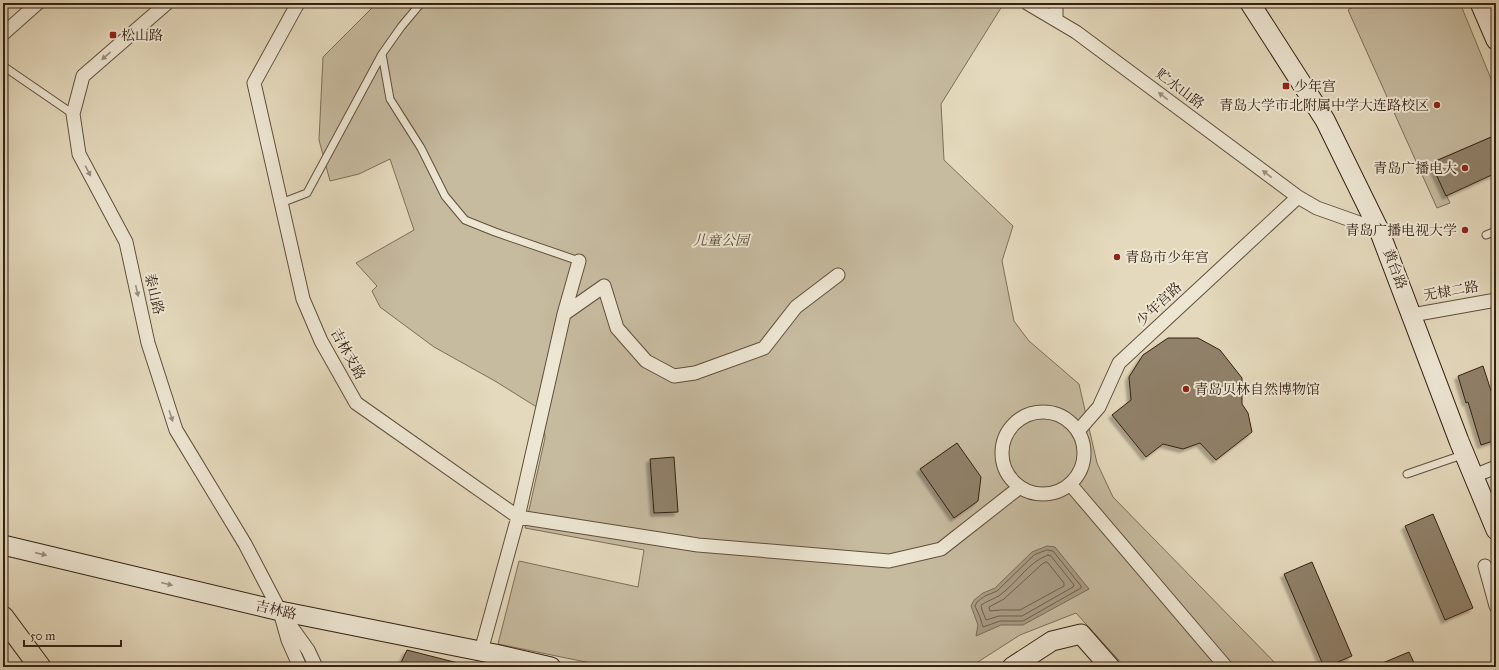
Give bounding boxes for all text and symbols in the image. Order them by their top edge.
place label: 松山路 [121,27,163,44]
marker: 松山路 [108,30,118,40]
one-way arrow [101,51,111,60]
street label: 贮水山路 [1153,65,1207,113]
place label: 少年宫 [1294,78,1336,95]
marker: 少年宫 [1281,81,1291,91]
one-way arrow [1157,92,1168,101]
place label: 青岛大学市北附属中学大连路校区 [1219,97,1429,114]
marker: 青岛大学市北附属中学大连路校区 [1432,100,1442,110]
place label: 青岛广播电大 [1373,160,1457,177]
marker: 青岛广播电大 [1460,163,1470,173]
one-way arrow [85,165,91,177]
one-way arrow [1262,170,1272,178]
place label: 青岛广播电视大学 [1345,222,1457,239]
marker: 青岛广播电视大学 [1460,225,1470,235]
park label: 儿童公园 [693,232,751,249]
street label: 黄台路 [1380,246,1410,292]
place label: 青岛市少年宫 [1125,249,1209,266]
marker: 青岛市少年宫 [1112,252,1122,262]
street label: 泰山路 [141,272,167,316]
street label: 无棣二路 [1422,278,1480,304]
street label: 少年宫路 [1133,279,1185,329]
one-way arrow [134,285,140,297]
street label: 吉林支路 [327,325,369,383]
place label: 青岛贝林自然博物馆 [1194,381,1320,398]
marker: 青岛贝林自然博物馆 [1181,384,1191,394]
one-way arrow [169,410,175,422]
one-way arrow [35,551,47,557]
one-way arrow [161,582,174,588]
street label: 吉林路 [254,597,298,623]
scale bar [24,622,121,648]
text: 50 m [30,629,55,643]

